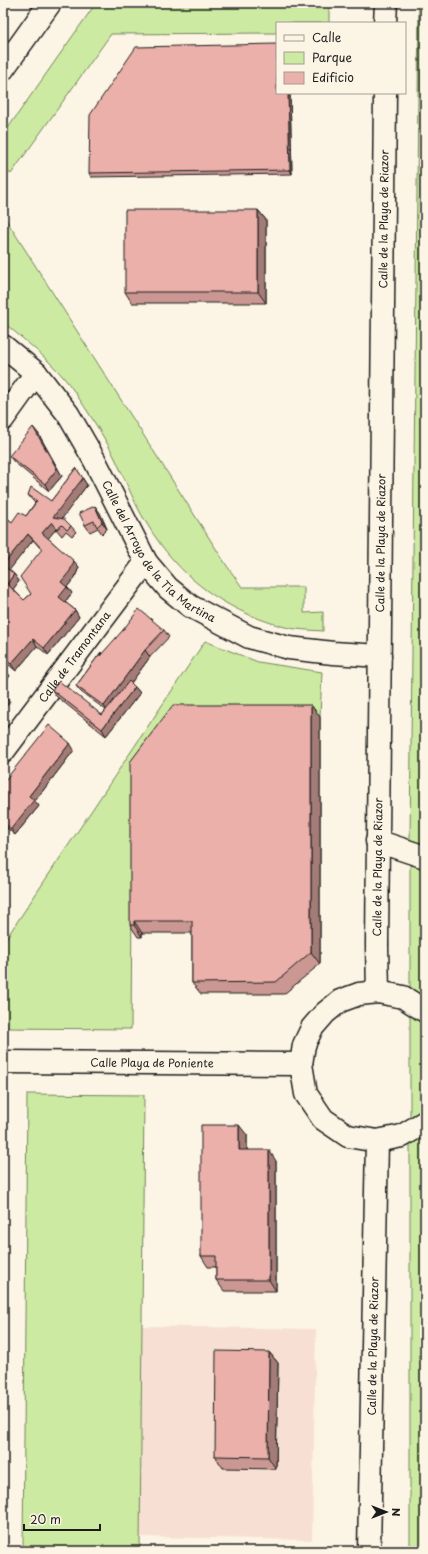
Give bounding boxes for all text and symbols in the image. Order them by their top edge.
legend [276,22,406,94]
text: Calle [312,28,342,46]
text: Parque [312,48,352,66]
text: Edificio [312,68,354,86]
street label: Calle de la Playa de Riazor [374,149,392,289]
street label: Calle de la Playa de Riazor [371,473,389,612]
street label: Calle del Arroyo de la Tía Martina [98,477,219,626]
street label: Calle de Tramontana [34,607,114,706]
street label: Calle de la Playa de Riazor [368,797,386,936]
street label: Calle Playa de Poniente [90,1054,214,1071]
street label: Calle de la Playa de Riazor [363,1276,382,1416]
north arrow [366,1492,406,1532]
scale bar [24,1506,100,1532]
text: N [388,1508,405,1517]
text: 20 m [30,1510,61,1528]

